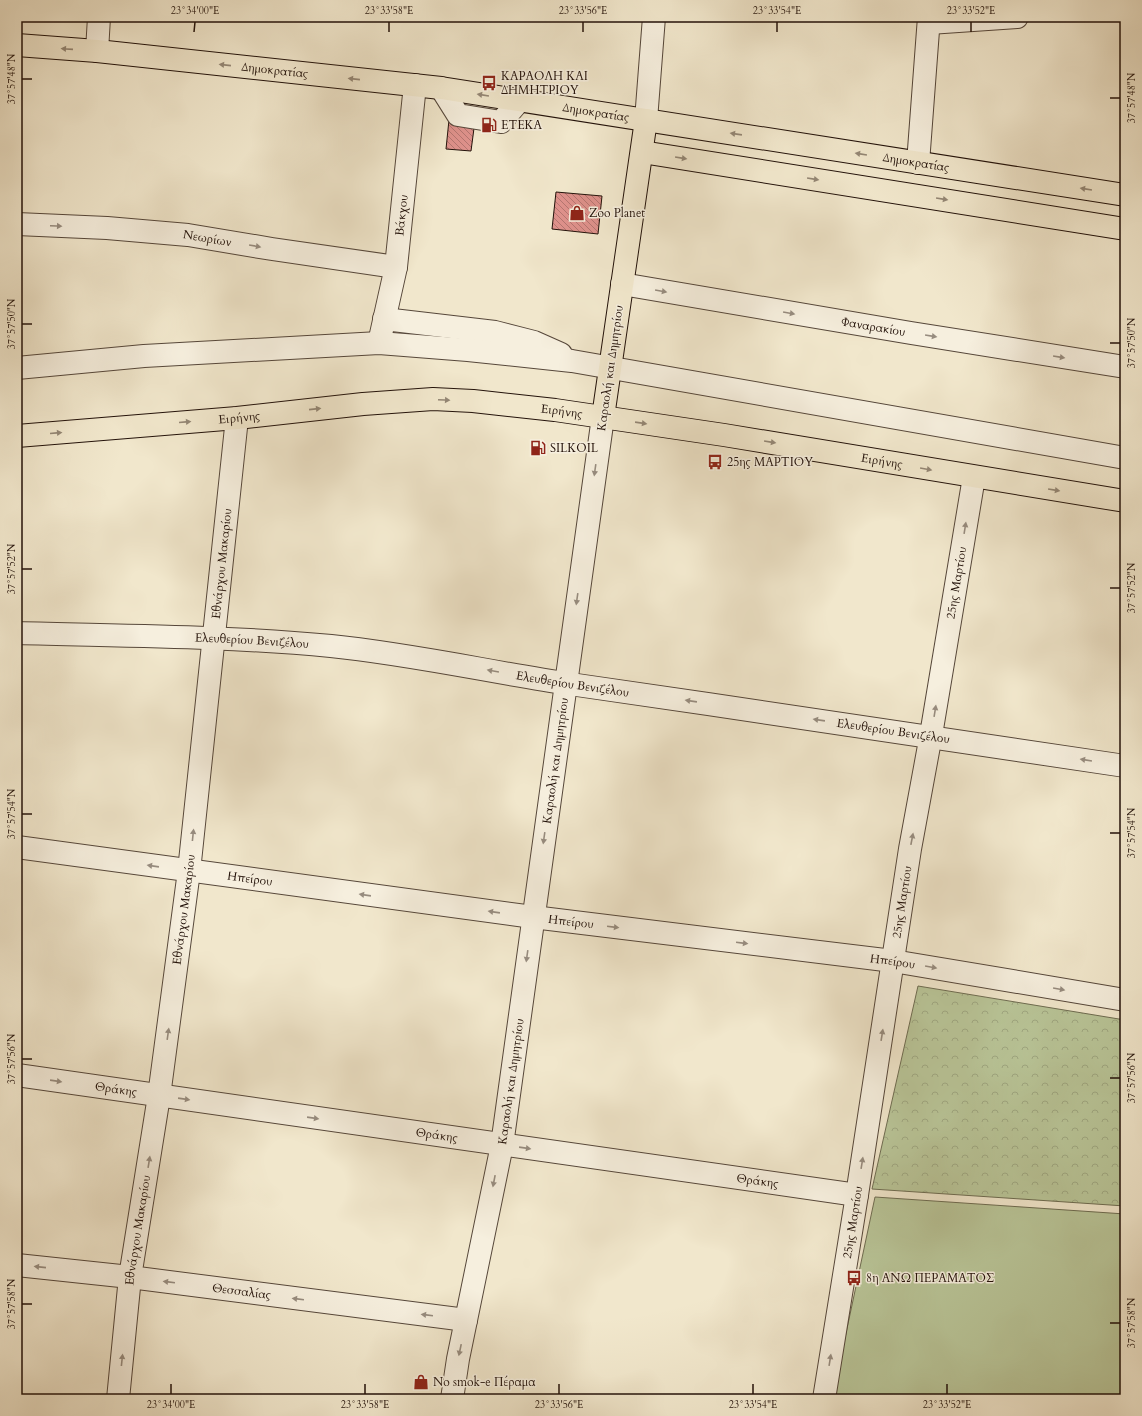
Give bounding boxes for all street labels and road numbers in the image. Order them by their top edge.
street label: Δημοκρατίας [241,59,309,82]
street label: Δημοκρατίας [561,99,630,125]
street label: Δημοκρατίας [882,149,950,175]
street label: Βάκχου [391,194,412,237]
street label: Νεωρίων [182,226,233,250]
street label: Καραολή και Δημητρίου [593,304,627,432]
street label: Φαναρακίου [840,313,907,340]
street label: Ειρήνης [540,401,584,422]
street label: Ειρήνης [218,407,261,427]
street label: Ειρήνης [860,450,904,472]
street label: Εθνάρχου Μακαρίου [208,507,235,620]
street label: 25ης Μαρτίου [942,545,970,620]
street label: Ελευθερίου Βενιζέλου [195,630,309,652]
street label: Ελευθερίου Βενιζέλου [515,667,630,701]
street label: Καραολή και Δημητρίου [539,697,572,825]
street label: Ελευθερίου Βενιζέλου [836,715,951,747]
street label: Εθνάρχου Μακαρίου [169,854,199,966]
street label: 25ης Μαρτίου [888,865,915,939]
street label: Ηπείρου [226,868,274,890]
street label: Ηπείρου [547,911,595,932]
street label: Ηπείρου [869,950,916,973]
street label: Καραολή και Δημητρίου [494,1017,527,1146]
street label: Θράκης [94,1078,138,1100]
street label: Θράκης [415,1124,459,1146]
street label: Θράκης [735,1170,780,1192]
street label: Εθνάρχου Μακαρίου [121,1174,154,1286]
street label: 25ης Μαρτίου [839,1185,866,1260]
street label: Θεσσαλίας [211,1280,272,1303]

